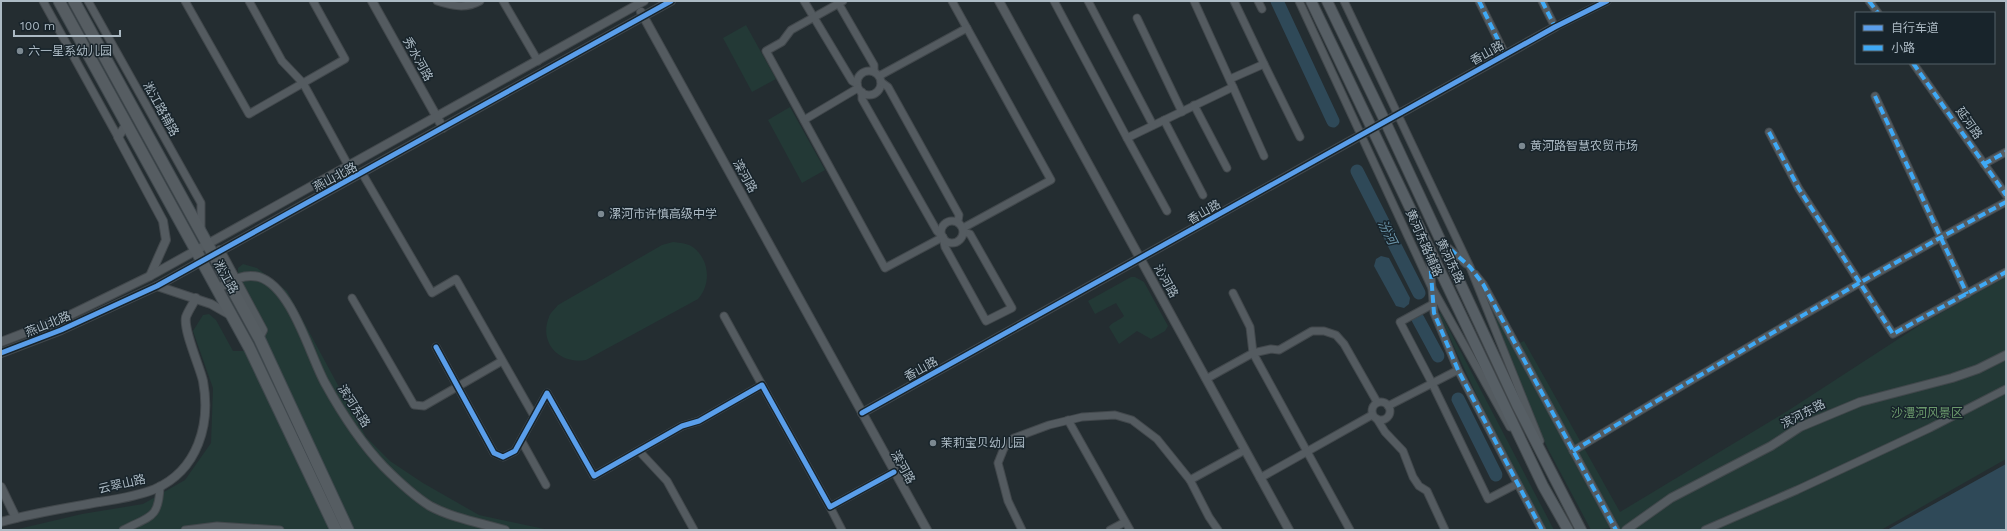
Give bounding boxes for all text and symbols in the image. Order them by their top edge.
scale bar [14,12,120,38]
legend [1855,12,1995,64]
text: 100 m [20,19,55,33]
text: 自行车道 [1891,21,1939,35]
street label: 秀水河路 [400,35,436,83]
street label: 香山路 [1468,38,1506,68]
text: 小路 [1891,41,1915,55]
place label: 六一星系幼儿园 [28,44,112,58]
marker: 六一星系幼儿园 [15,46,25,56]
street label: 淞江路辅路 [140,79,182,139]
street label: 延河路 [1953,104,1985,142]
place label: 黄河路智慧农贸市场 [1530,139,1638,153]
marker: 黄河路智慧农贸市场 [1517,141,1527,151]
street label: 滦河路 [730,157,760,195]
street label: 燕山北路 [311,160,359,194]
street label: 香山路 [1185,197,1223,227]
place label: 漯河市许慎高级中学 [609,207,717,221]
street label: 黄河东路辅路 [1403,207,1445,279]
marker: 漯河市许慎高级中学 [596,209,606,219]
water label: 汾河 [1375,217,1401,250]
street label: 黄河东路 [1433,236,1467,286]
street label: 淞江路 [211,258,241,296]
street label: 沁河路 [1151,262,1181,300]
street label: 燕山北路 [23,309,73,339]
street label: 香山路 [902,354,940,384]
street label: 滨河东路 [335,382,373,430]
street label: 滨河东路 [1778,397,1828,431]
park label: 沙澧河风景区 [1891,406,1963,420]
place label: 茉莉宝贝幼儿园 [941,436,1025,450]
marker: 茉莉宝贝幼儿园 [928,438,938,448]
street label: 滦河路 [888,448,918,486]
street label: 云翠山路 [97,472,147,496]

